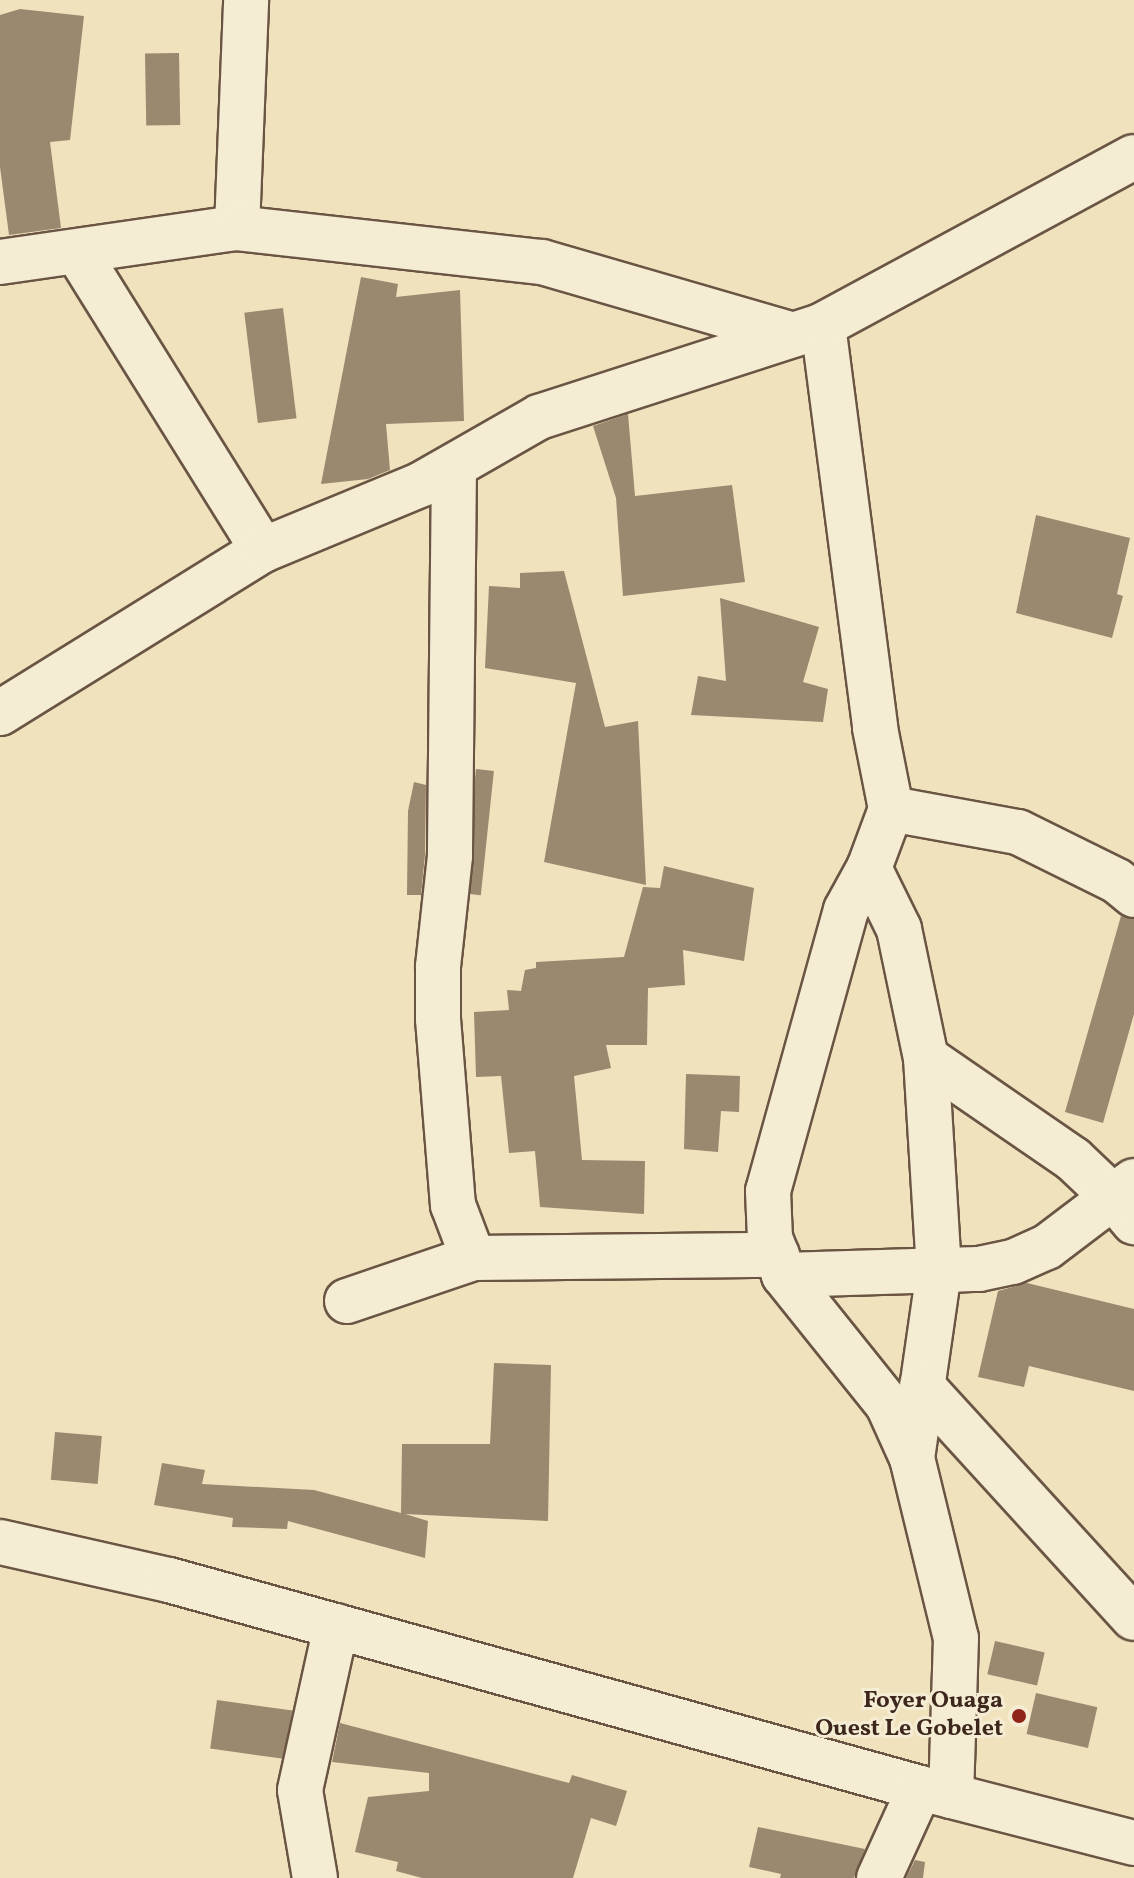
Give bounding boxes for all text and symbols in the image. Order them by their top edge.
place label: Foyer Ouaga Ouest Le Gobelet [815,1688,1003,1744]
marker: Foyer Ouaga Ouest Le Gobelet [1010,1707,1028,1725]

